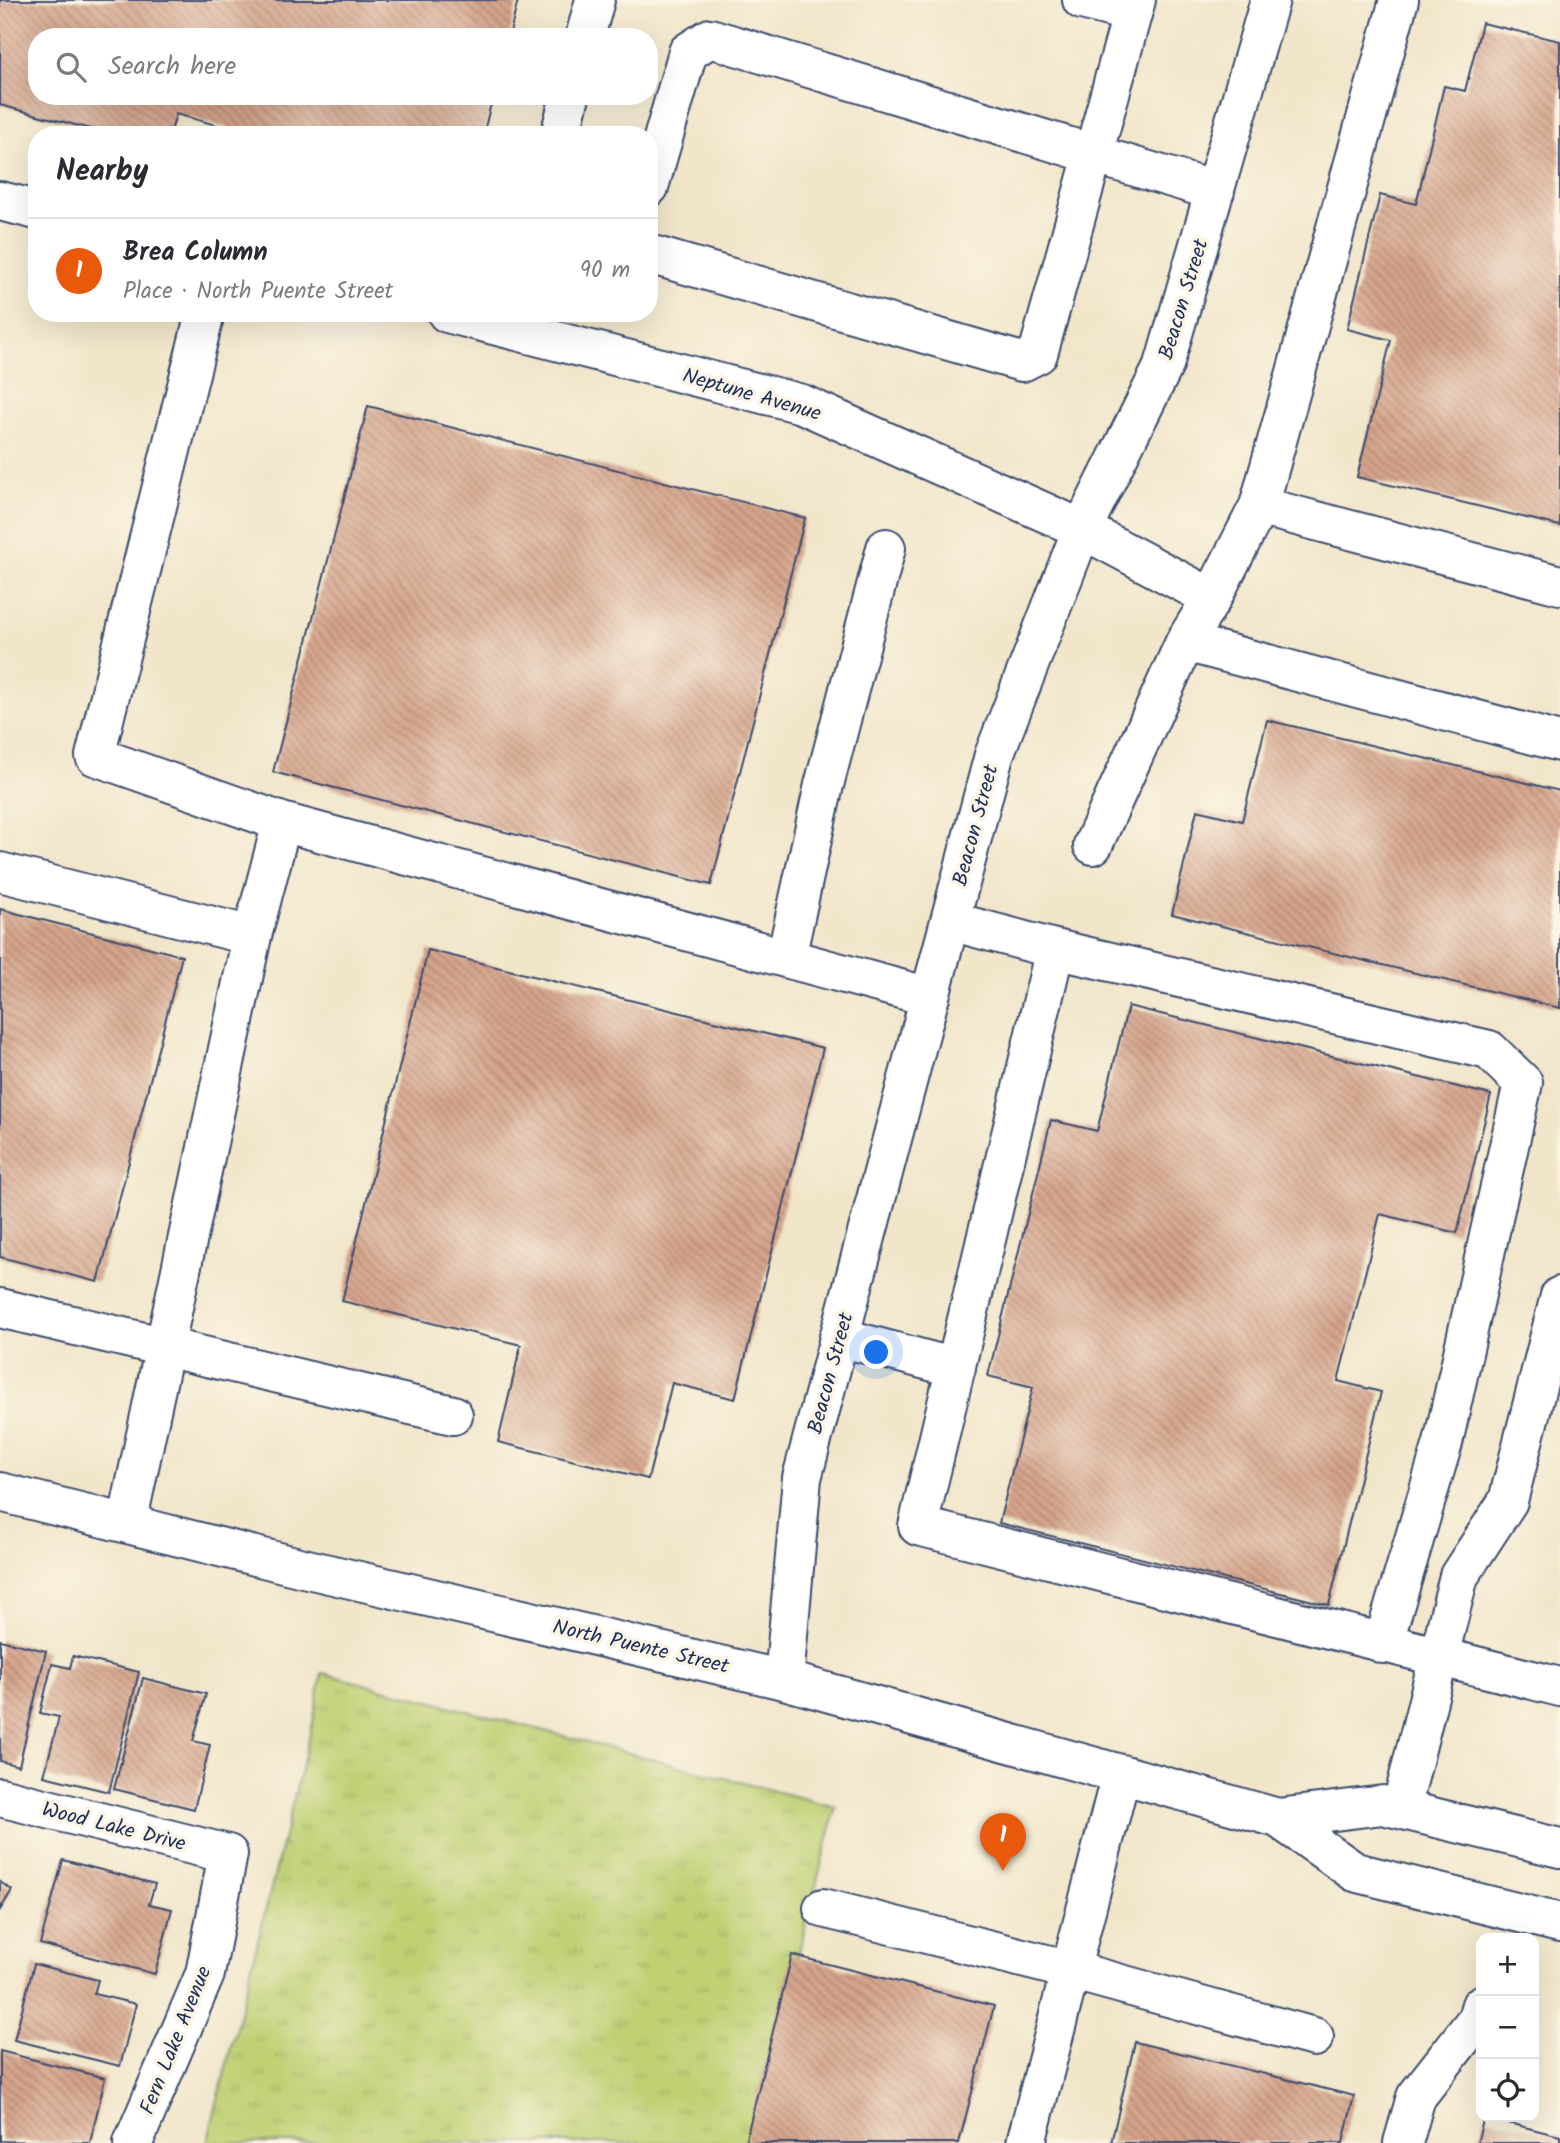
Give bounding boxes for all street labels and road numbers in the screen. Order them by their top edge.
street label: Beacon Street [1150,234,1219,364]
street label: Neptune Avenue [678,360,825,431]
street label: Beacon Street [944,760,1009,890]
street label: Beacon Street [799,1308,864,1438]
street label: North Puente Street [549,1611,733,1684]
street label: Wood Lake Drive [38,1794,190,1861]
street label: Fern Lake Avenue [132,1961,221,2120]

